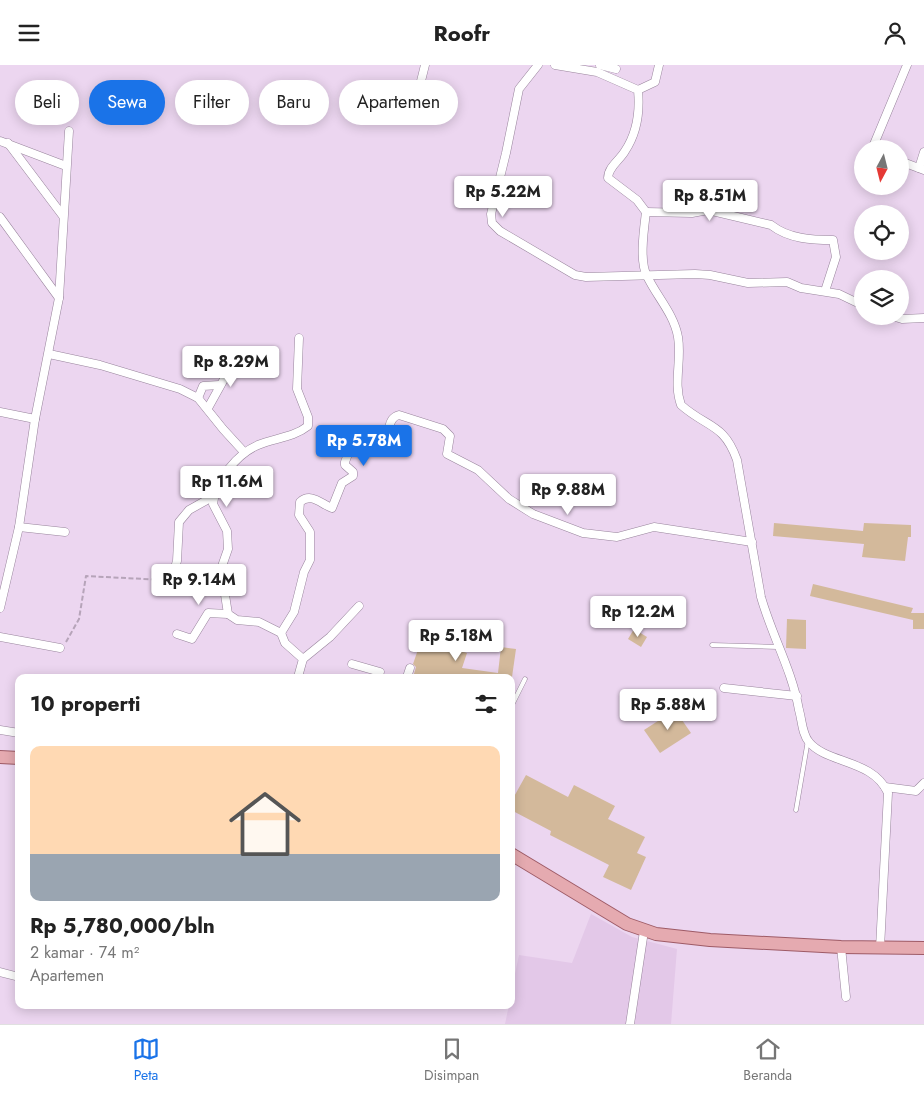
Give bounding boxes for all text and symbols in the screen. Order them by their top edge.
text: Roofr [434,17,490,49]
icon: menu [15,19,43,47]
icon: person [881,19,909,47]
chip: Beli [15,80,79,125]
chip: Sewa [89,80,165,125]
chip: Filter [175,80,249,125]
chip: Baru [259,80,329,125]
chip: Apartemen [339,80,458,125]
north arrow [854,140,909,195]
map controls [854,140,909,325]
pin: Rp 5.22M [451,175,555,218]
pin: Rp 8.51M [658,179,762,222]
text: Rp 5.22M [465,180,541,203]
text: Rp 8.51M [674,184,746,207]
button: locate [854,205,909,260]
button: layers [854,270,909,325]
pin: Rp 8.29M [179,345,283,388]
text: Rp 8.29M [193,350,269,373]
pin: Rp 5.78M [312,425,416,467]
text: Rp 5.78M [327,429,401,452]
pin: Rp 11.6M [175,465,279,508]
text: Rp 11.6M [191,470,263,493]
pin: Rp 9.88M [516,473,620,516]
text: Rp 9.88M [531,478,605,501]
pin: Rp 9.14M [147,563,251,606]
text: Rp 9.14M [162,568,236,591]
pin: Rp 12.2M [586,595,690,638]
text: Rp 12.2M [601,600,675,623]
pin: Rp 5.18M [404,619,508,662]
text: Rp 5.18M [420,624,492,647]
text: 10 properti [30,689,141,719]
pin: Rp 5.88M [616,689,720,731]
icon: filters [472,690,500,718]
text: Rp 5.88M [631,693,705,716]
icon: home [220,779,310,869]
text: Rp 5,780,000/bln [30,911,215,941]
text: 2 kamar · 74 m² [30,941,139,964]
text: Apartemen [30,964,104,987]
tab: Peta [132,1035,160,1085]
tab: Disimpan [424,1035,479,1085]
tab: Beranda [743,1035,792,1085]

